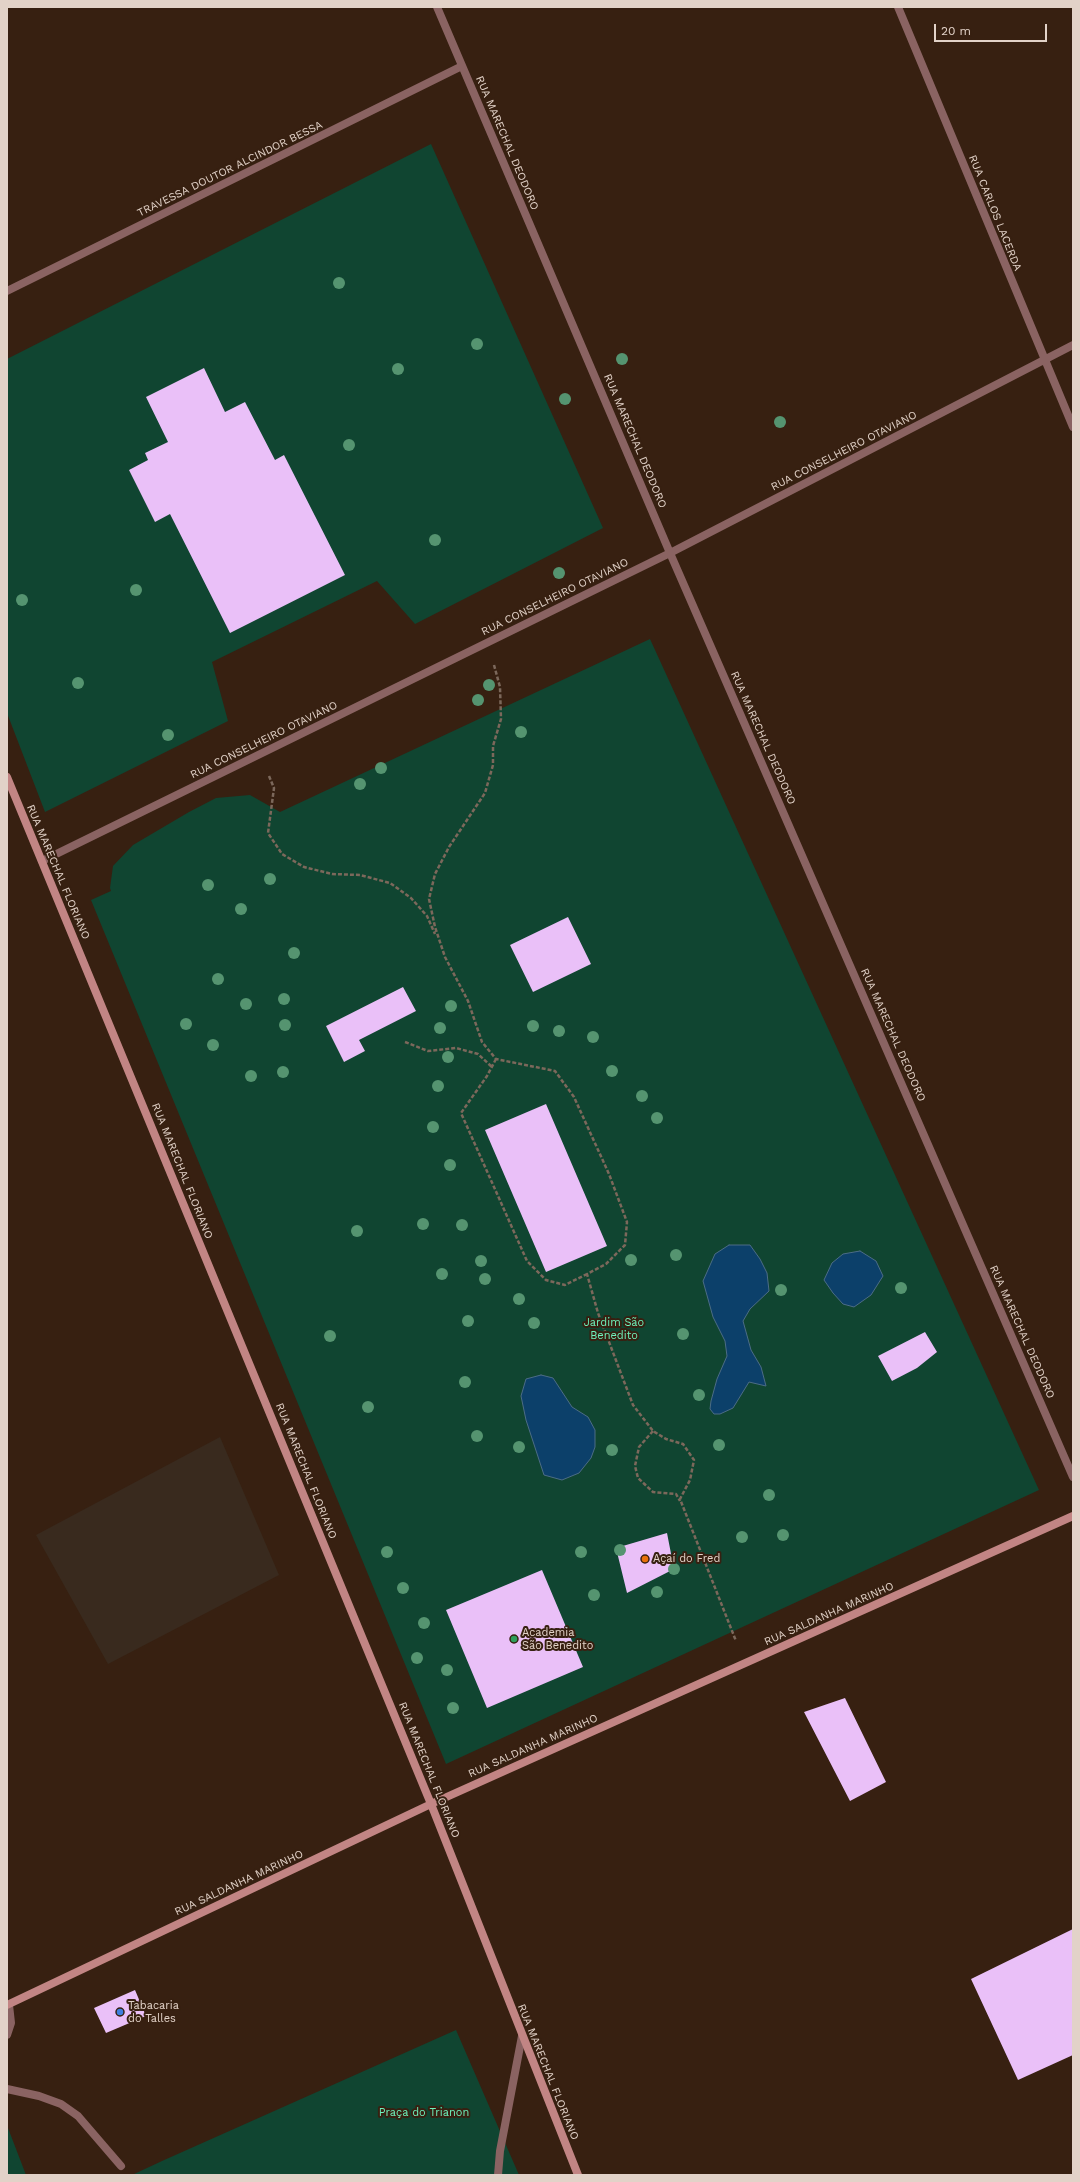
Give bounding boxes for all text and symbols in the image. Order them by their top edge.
scale bar [936,16,1049,42]
text: 20 m [941,24,971,38]
street label: RUA MARECHAL DEODORO [473,74,541,212]
street label: TRAVESSA DOUTOR ALCINDOR BESSA [135,118,325,220]
street label: RUA CARLOS LACERDA [966,153,1024,273]
street label: RUA MARECHAL DEODORO [601,372,669,510]
street label: RUA CONSELHEIRO OTAVIANO [769,408,919,494]
street label: RUA CONSELHEIRO OTAVIANO [479,556,631,638]
street label: RUA MARECHAL DEODORO [728,669,798,807]
street label: RUA CONSELHEIRO OTAVIANO [188,699,340,781]
street label: RUA MARECHAL FLORIANO [24,803,92,941]
street label: RUA MARECHAL DEODORO [858,966,928,1104]
street label: RUA MARECHAL FLORIANO [149,1101,215,1241]
street label: RUA MARECHAL DEODORO [987,1263,1057,1401]
park label: Jardim São Benedito [584,1316,644,1342]
street label: RUA MARECHAL FLORIANO [273,1401,339,1541]
place label: Açaí do Fred [653,1552,720,1566]
marker: Açaí do Fred [640,1554,650,1564]
street label: RUA SALDANHA MARINHO [762,1579,896,1649]
place label: Academia São Benedito [522,1626,593,1652]
marker: Academia São Benedito [509,1634,519,1644]
street label: RUA MARECHAL FLORIANO [396,1700,462,1840]
street label: RUA SALDANHA MARINHO [466,1711,600,1781]
street label: RUA SALDANHA MARINHO [173,1847,305,1919]
place label: Tabacaria do Talles [128,1999,179,2025]
street label: RUA MARECHAL FLORIANO [515,2002,581,2142]
marker: Tabacaria do Talles [115,2007,125,2017]
park label: Praça do Trianon [379,2106,469,2120]

